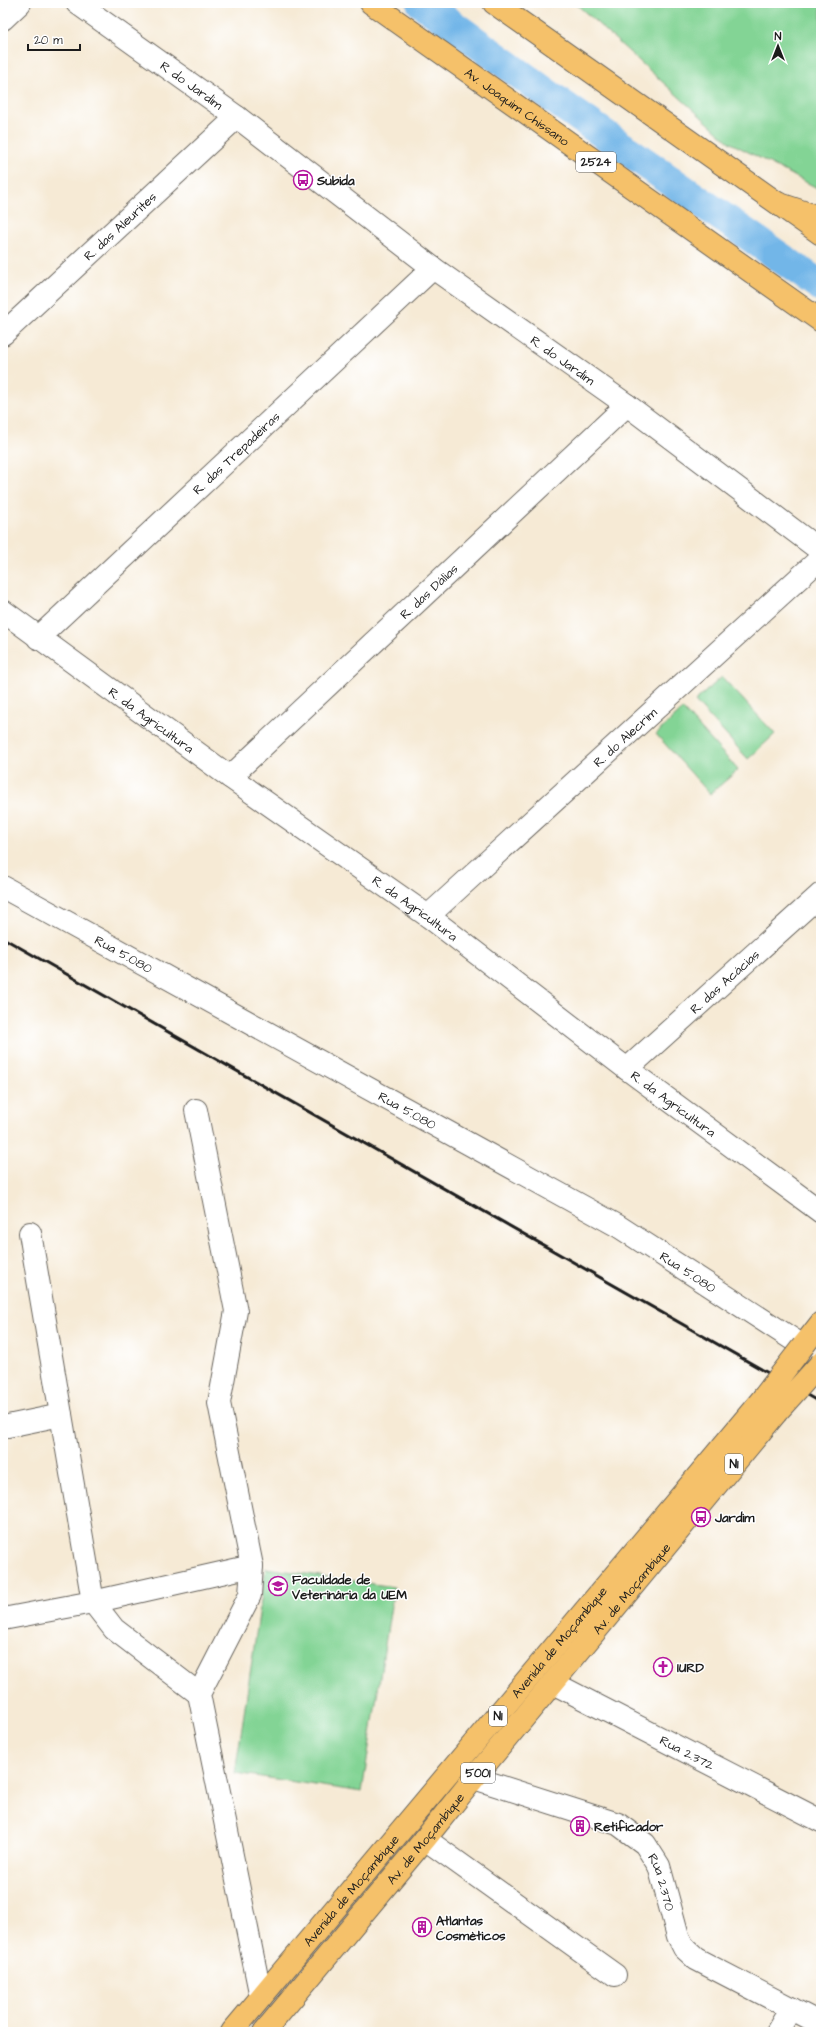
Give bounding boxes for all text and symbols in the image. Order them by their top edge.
scale bar [28,26,80,52]
north arrow [758,26,798,66]
text: N [775,29,782,44]
text: 20 m [34,32,63,49]
street label: R do Jardim [156,57,227,115]
street label: Av. Joaquim Chissano [460,64,573,151]
road number: 2524 [576,152,616,172]
bus stop icon: Subida [292,169,314,191]
place label: Subida [316,172,355,190]
street label: R. das Aleurites [80,188,161,265]
street label: R. do Jardim [527,332,599,390]
street label: R. das Trepadeiras [189,408,284,499]
street label: R. das Dálias [396,560,463,623]
street label: R. da Agricultura [105,683,198,758]
street label: R. do Alecrim [590,703,662,771]
street label: R. da Agricultura [368,872,461,946]
street label: Rua 5.080 [91,931,156,978]
street label: R. das Acácias [686,946,764,1018]
street label: R. da Agricultura [627,1067,720,1142]
street label: Rua 5.080 [375,1088,439,1134]
street label: Rua 5.080 [656,1248,719,1297]
road number: N1 [725,1454,743,1474]
bus stop icon: Jardim [690,1506,712,1528]
place label: Jardim [714,1509,755,1527]
street label: Av. de Moçambique [589,1539,675,1638]
place label: Faculdade de Veterinária da UEM [291,1571,407,1604]
school or university icon: Faculdade de Veterinária da UEM [267,1575,289,1597]
street label: Avenida de Moçambique [508,1583,612,1702]
church icon: IURD [652,1656,674,1678]
place label: IURD [677,1659,705,1677]
road number: N1 [489,1706,507,1726]
street label: Rua 2.372 [656,1731,718,1775]
road number: 5001 [461,1763,495,1783]
street label: Av. de Moçambique [383,1789,469,1889]
building icon: Retificador [569,1815,591,1837]
place label: Retificador [594,1818,664,1836]
street label: Avenida de Moçambique [299,1831,404,1951]
street label: Rua 2.370 [643,1850,679,1913]
place label: Atlantas Cosmèticos [436,1912,506,1945]
building icon: Atlantas Cosmèticos [411,1916,433,1938]

